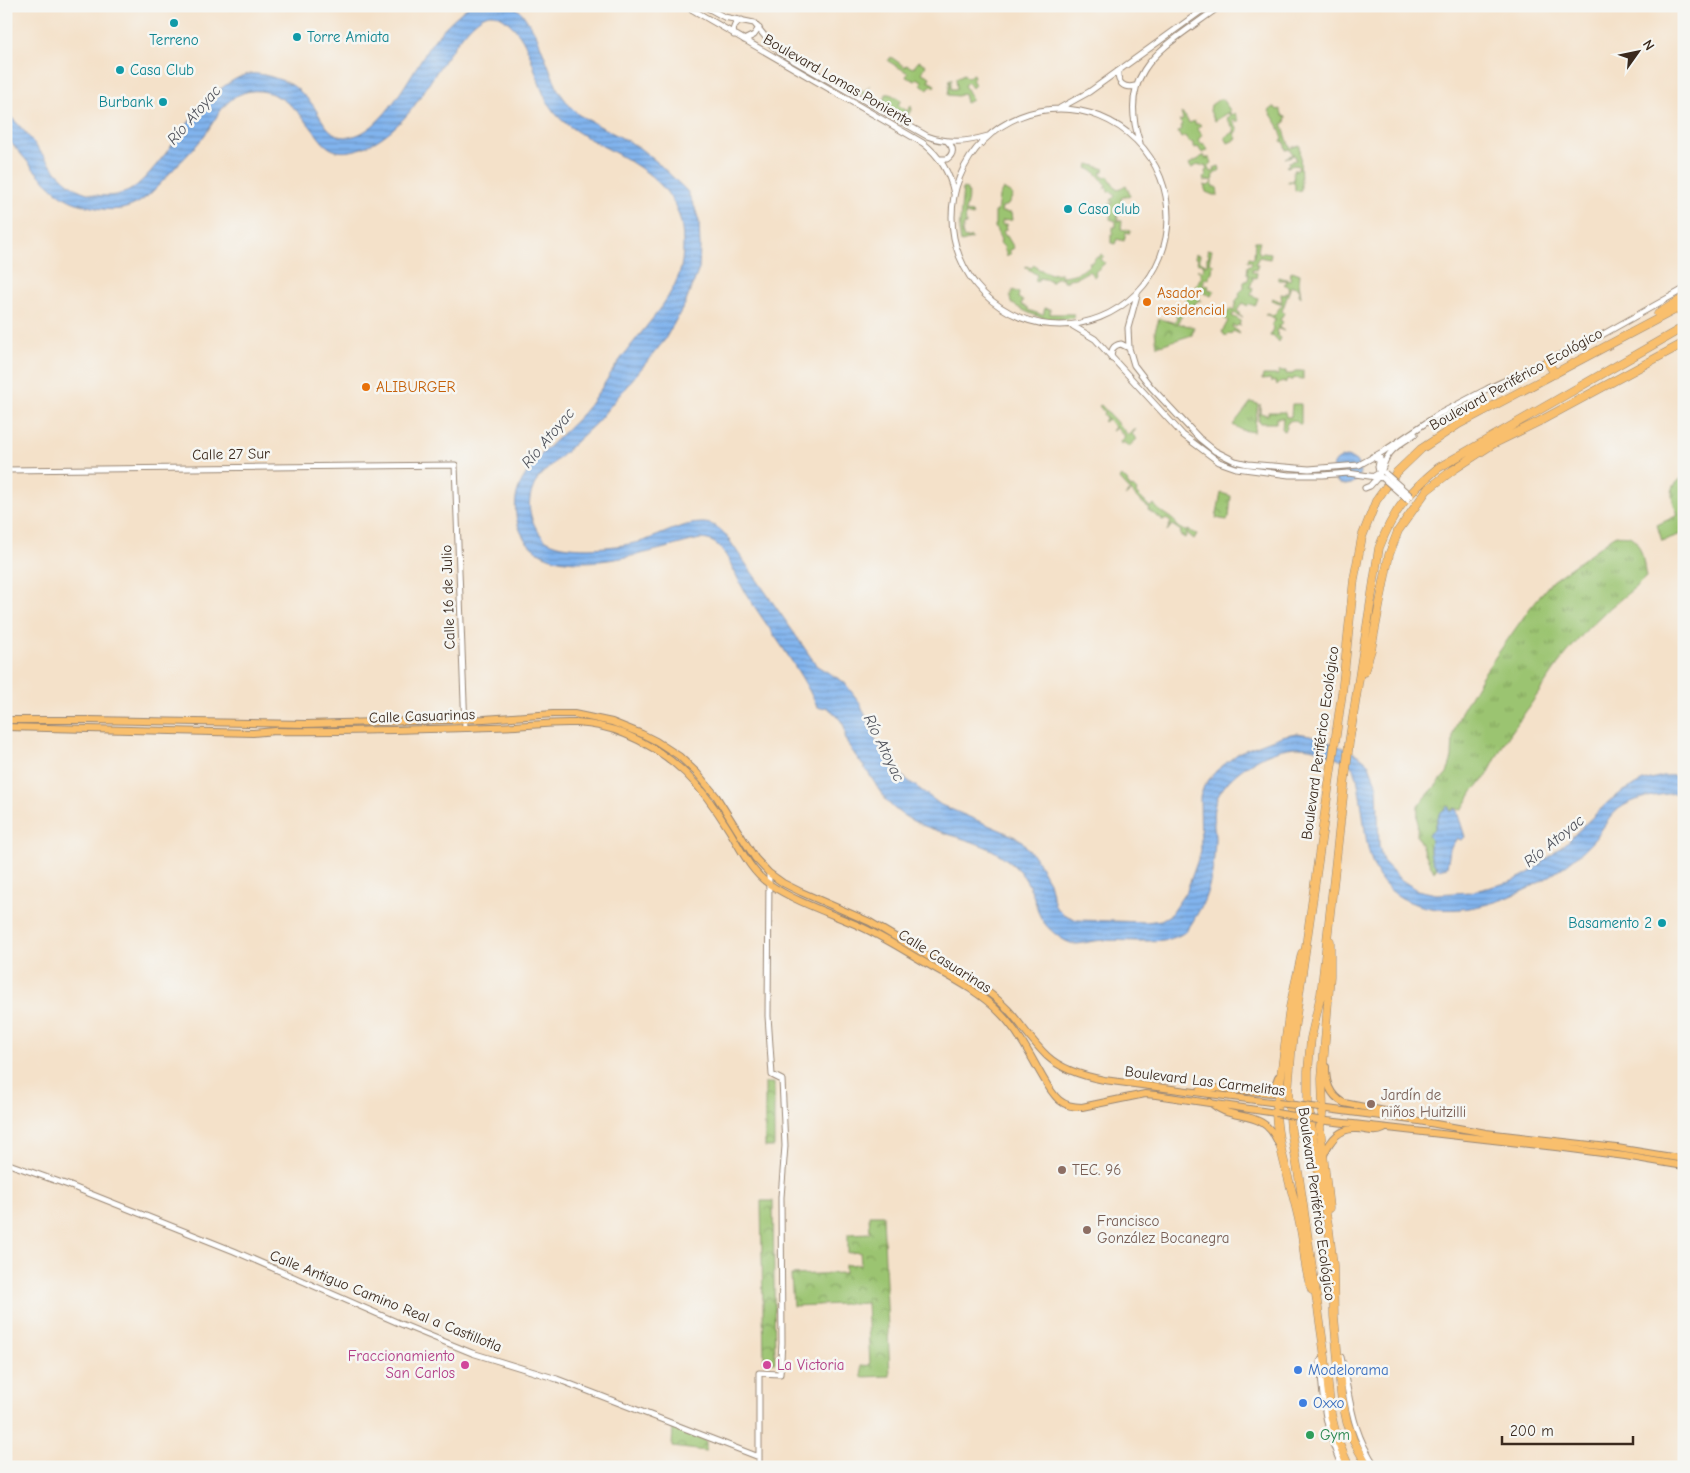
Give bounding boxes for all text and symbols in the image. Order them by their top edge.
marker: Terreno [168,17,180,29]
place label: Torre Amiata [307,28,389,46]
north arrow [1612,28,1662,78]
street label: Boulevard Lomas Poniente [760,30,916,130]
place label: Terreno [149,31,199,49]
marker: Torre Amiata [291,31,303,43]
text: N [1639,37,1658,54]
place label: Casa Club [130,61,194,79]
marker: Casa Club [114,64,126,76]
water label: Río Atoyac [163,81,225,148]
place label: Burbank [99,93,154,111]
marker: Burbank [157,96,169,108]
place label: Casa club [1078,200,1140,218]
marker: Casa club [1062,203,1074,215]
place label: Asador residencial [1157,284,1225,319]
marker: Asador residencial [1141,296,1153,308]
street label: Boulevard Periférico Ecológico [1426,324,1606,434]
place label: ALIBURGER [376,378,455,396]
marker: ALIBURGER [360,381,372,393]
water label: Río Atoyac [518,404,578,472]
street label: Calle 27 Sur [192,444,270,464]
street label: Calle 16 de Julio [437,544,459,650]
street label: Boulevard Periférico Ecológico [1297,645,1343,841]
street label: Calle Casuarinas [369,705,475,727]
water label: Río Atoyac [860,711,908,785]
water label: Río Atoyac [1520,811,1588,871]
place label: Basamento 2 [1568,914,1652,932]
marker: Basamento 2 [1656,917,1668,929]
street label: Calle Casuarinas [895,925,995,997]
street label: Boulevard Las Carmelitas [1124,1062,1286,1100]
place label: Jardín de niños Huitzilli [1381,1086,1466,1121]
marker: Jardín de niños Huitzilli [1365,1098,1377,1110]
street label: Boulevard Periférico Ecológico [1294,1106,1340,1302]
place label: TEC. 96 [1072,1161,1121,1179]
marker: TEC. 96 [1056,1164,1068,1176]
place label: Francisco González Bocanegra [1097,1212,1230,1247]
marker: Francisco González Bocanegra [1081,1224,1093,1236]
street label: Calle Antiguo Camino Real a Castillotla [267,1246,505,1356]
place label: Fraccionamiento San Carlos [348,1347,455,1382]
place label: La Victoria [777,1356,845,1374]
marker: Fraccionamiento San Carlos [459,1359,471,1371]
marker: La Victoria [761,1359,773,1371]
place label: Modelorama [1308,1361,1389,1379]
marker: Modelorama [1292,1364,1304,1376]
place label: Oxxo [1313,1394,1345,1412]
marker: Oxxo [1297,1397,1309,1409]
scale bar [1502,1413,1634,1445]
text: 200 m [1510,1422,1554,1440]
place label: Gym [1320,1426,1350,1444]
marker: Gym [1304,1429,1316,1441]

